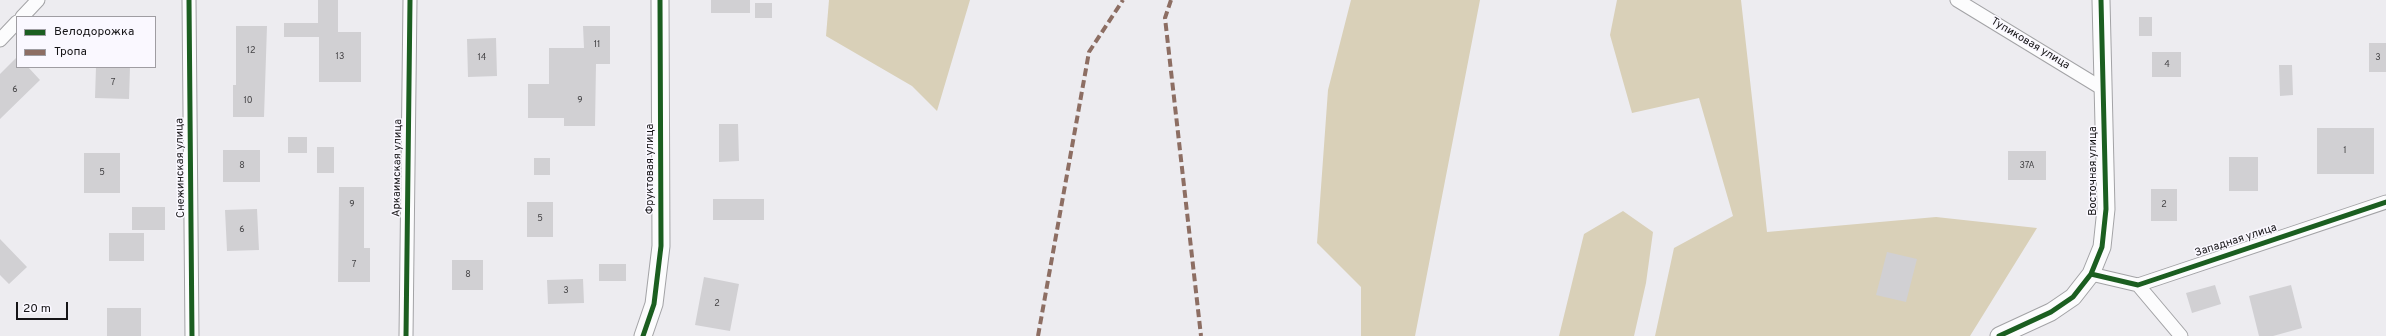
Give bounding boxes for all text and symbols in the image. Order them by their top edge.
street label: Тупиковая улица [1988,15,2072,73]
legend [16,16,156,68]
text: Велодорожка [54,24,134,40]
house number: 11 [594,40,600,50]
text: Тропа [54,44,87,60]
house number: 12 [247,46,255,56]
house number: 13 [336,52,344,62]
house number: 14 [478,53,486,63]
house number: 3 [2375,53,2381,63]
house number: 4 [2164,60,2170,70]
house number: 7 [111,78,115,88]
house number: 6 [12,85,18,95]
house number: 10 [243,96,253,106]
house number: 9 [577,96,583,106]
street label: Снежинская улица [174,118,188,218]
street label: Аркаимская улица [391,119,405,217]
street label: Фруктовая улица [644,124,658,214]
street label: Восточная улица [2087,126,2101,216]
house number: 1 [2343,146,2347,156]
house number: 8 [239,161,245,171]
house number: 37А [2019,161,2035,171]
house number: 5 [99,168,105,178]
house number: 9 [349,200,355,210]
house number: 2 [2161,200,2167,210]
house number: 5 [537,214,543,224]
street label: Западная улица [2193,222,2279,260]
house number: 6 [239,225,245,235]
house number: 7 [352,260,356,270]
house number: 8 [465,270,471,280]
house number: 3 [563,286,569,296]
scale bar [18,294,70,320]
house number: 2 [714,299,720,309]
text: 20 m [23,301,51,317]

